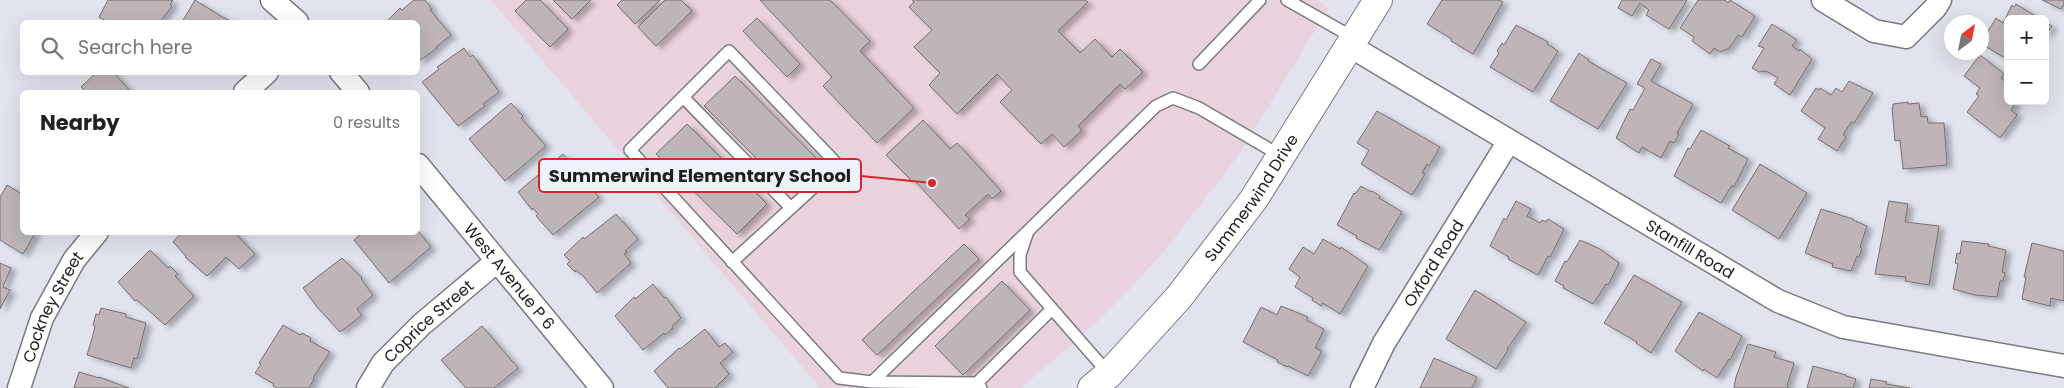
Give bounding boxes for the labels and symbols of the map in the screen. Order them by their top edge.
north arrow [1944,15,1989,60]
street label: Summerwind Drive [1199,129,1304,267]
callout: Summerwind Elementary School [539,159,861,192]
text: Summerwind Elementary School [549,163,851,188]
street label: Stanfill Road [1641,214,1738,284]
street label: Oxford Road [1398,215,1470,311]
street label: West Avenue P 6 [458,218,560,335]
street label: Cockney Street [17,246,89,366]
street label: Coprice Street [379,274,479,368]

